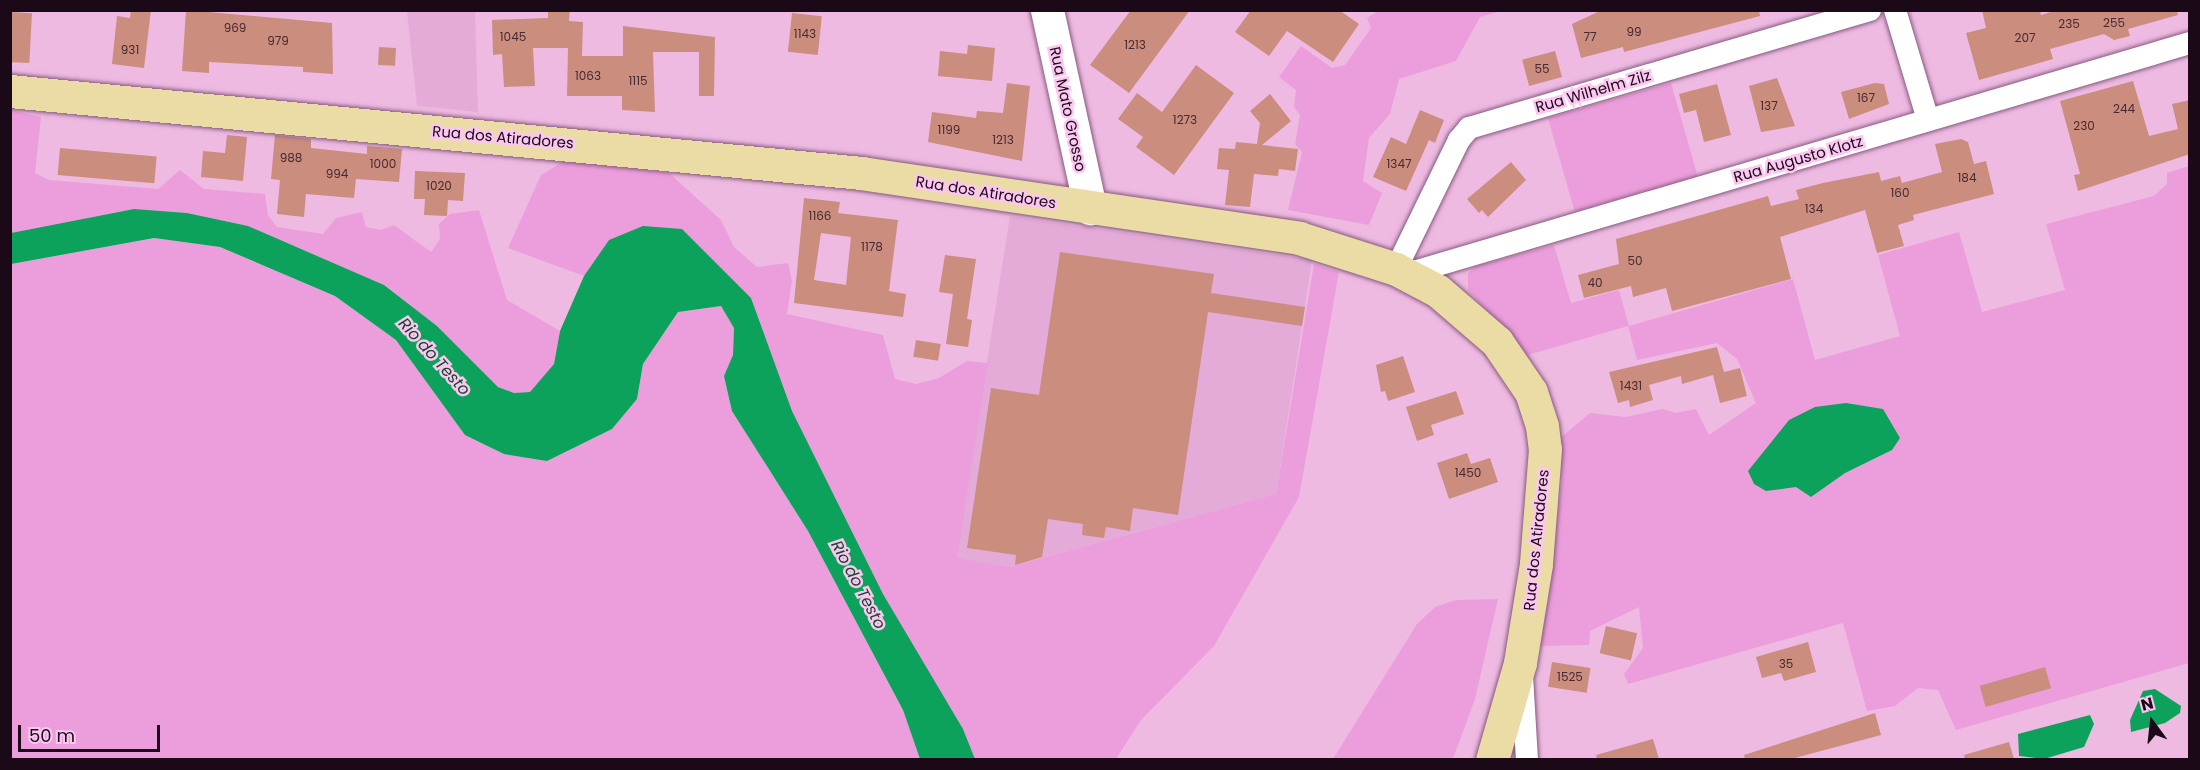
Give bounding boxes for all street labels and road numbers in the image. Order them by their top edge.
street label: Rua Mato Grosso [1046,45,1090,173]
street label: Rua Wilhelm Zilz [1533,66,1653,116]
street label: Rua dos Atiradores [432,122,574,152]
street label: Rua Augusto Klotz [1731,132,1865,186]
street label: Rua dos Atiradores [915,172,1057,212]
street label: Rua dos Atiradores [1520,468,1552,612]

